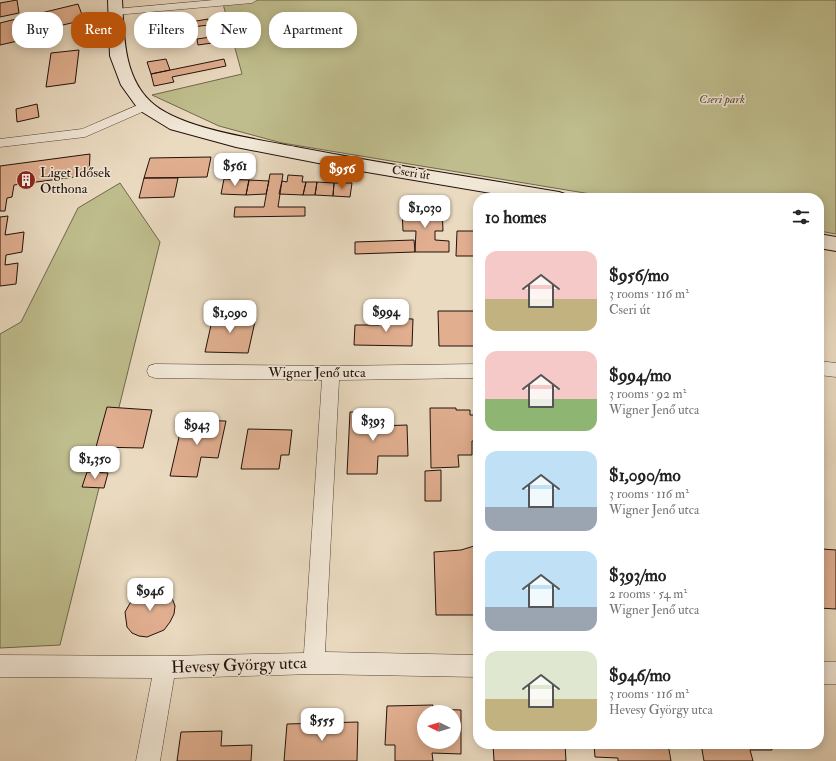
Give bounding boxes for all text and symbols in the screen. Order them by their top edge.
chip: Buy [12,12,63,48]
chip: Rent [71,12,126,48]
chip: Filters [134,12,198,48]
chip: New [206,12,261,48]
chip: Apartment [269,12,357,48]
park label: Cseri park [699,92,745,107]
pin: $561 [211,153,259,187]
pin: $956 [318,156,366,190]
text: $561 [223,158,247,174]
text: $956 [329,161,355,177]
street label: Cseri út [391,163,431,183]
place label: Liget Idősek Otthona [40,164,111,197]
building icon: Liget Idősek Otthona [15,169,37,191]
pin: $1,030 [392,195,458,229]
text: $1,030 [408,200,442,216]
icon: filters [790,206,812,228]
text: 10 homes [485,207,546,228]
text: $956/mo [609,265,669,286]
icon: home [517,267,565,315]
text: 3 rooms · 116 m² [609,286,689,302]
pin: $994 [362,299,410,333]
pin: $1,090 [197,300,263,334]
text: Cseri út [609,302,650,318]
text: $994 [372,304,400,320]
text: $1,090 [212,305,248,321]
street label: Wigner Jenő utca [267,364,366,381]
text: $994/mo [609,365,671,386]
icon: home [517,367,565,415]
text: 3 rooms · 92 m² [609,386,686,402]
text: Wigner Jenő utca [609,402,699,418]
pin: $393 [349,408,397,442]
pin: $943 [173,412,221,446]
text: $393 [361,413,385,429]
text: $943 [184,417,210,433]
pin: $1,350 [62,446,128,480]
text: $1,350 [79,451,111,467]
text: $1,090/mo [609,465,681,486]
icon: home [517,467,565,515]
text: 3 rooms · 116 m² [609,486,689,502]
text: Wigner Jenő utca [609,502,699,518]
text: $393/mo [609,565,666,586]
icon: home [517,567,565,615]
pin: $946 [126,578,174,612]
text: $946 [136,583,164,599]
text: 2 rooms · 54 m² [609,586,687,602]
text: Wigner Jenő utca [609,602,699,618]
street label: Hevesy György utca [171,652,308,679]
text: $946/mo [609,665,671,686]
icon: home [517,667,565,715]
text: 3 rooms · 116 m² [609,686,689,702]
text: Hevesy György utca [609,702,713,718]
north arrow [417,705,461,749]
map controls [417,705,461,749]
pin: $555 [298,708,346,742]
text: $555 [310,713,334,729]

